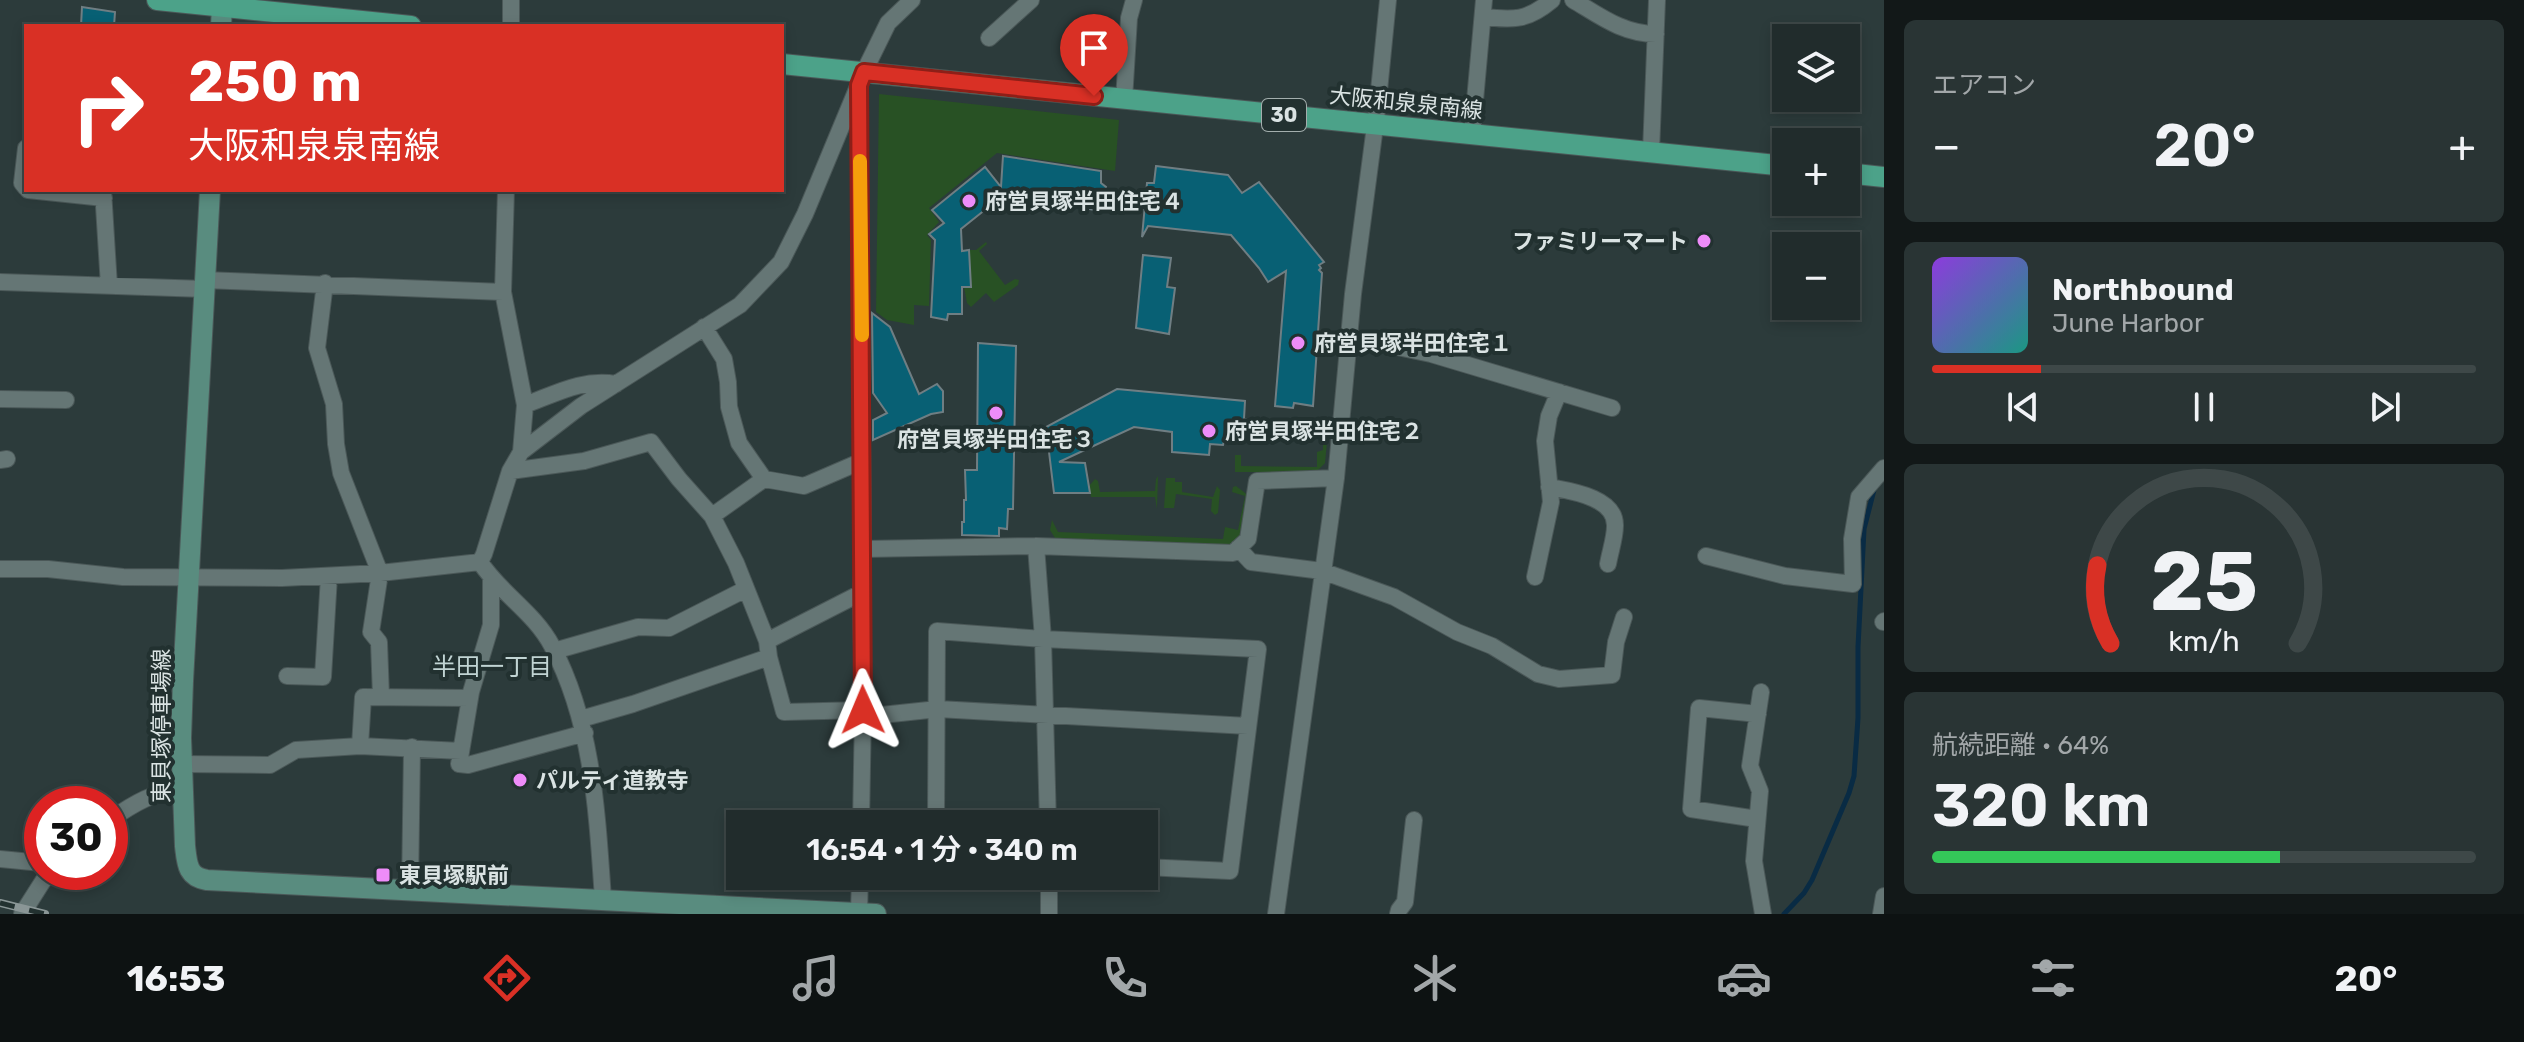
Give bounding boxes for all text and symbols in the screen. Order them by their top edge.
pin [1060,14.0,1128,96]
map controls [1772,24,1860,320]
button: layers [1772,24,1860,112]
icon: arrive [1072,26,1116,70]
text: 250 m [188,49,362,115]
icon: right [56,56,160,160]
text: エアコン [1932,70,2036,101]
street label: 大阪和泉泉南線 [1328,82,1484,124]
road number: 30 [1262,99,1306,131]
text: 20° [2153,110,2256,181]
text: − [1932,120,1961,172]
text: + [2449,120,2476,172]
text: 大阪和泉泉南線 [188,124,440,167]
button: + [1772,128,1860,216]
place label: 府営貝塚半田住宅４ [985,188,1183,215]
marker: 府営貝塚半田住宅４ [960,192,978,210]
place label: ファミリーマート [1512,228,1688,255]
marker: ファミリーマート [1695,232,1713,250]
button: − [1772,232,1860,320]
text: Northbound [2052,272,2234,308]
text: June Harbor [2052,308,2204,339]
place label: 府営貝塚半田住宅１ [1314,330,1512,357]
marker: 府営貝塚半田住宅１ [1289,334,1307,352]
icon: previous [2001,385,2045,429]
icon: pause [2182,385,2226,429]
icon: next [2363,385,2407,429]
marker: 府営貝塚半田住宅３ [987,404,1005,422]
place label: 府営貝塚半田住宅２ [1225,418,1423,445]
marker: 府営貝塚半田住宅２ [1200,422,1218,440]
place label: 府営貝塚半田住宅３ [897,426,1095,453]
text: 25 [2150,532,2258,631]
text: km/h [2168,624,2240,658]
street label: 東貝塚停車場線 [148,649,175,803]
district label: 半田一丁目 [432,653,552,681]
position arrow [821,668,905,752]
text: 航続距離 · 64% [1932,730,2109,761]
place label: パルティ道教寺 [536,767,689,794]
text: 320 km [1932,770,2151,841]
marker: パルティ道教寺 [511,771,529,789]
speed limit sign: 30 [24,786,128,890]
text: 16:54 · 1 分 · 340 m [806,832,1078,868]
place label: 東貝塚駅前 [399,862,509,889]
marker: 東貝塚駅前 [374,866,392,884]
icon: directions [479,950,535,1006]
icon: music [788,950,844,1006]
icon: phone [1097,950,1153,1006]
icon: climate [1407,950,1463,1006]
icon: car [1716,950,1772,1006]
icon: filters [2025,950,2081,1006]
text: 16:53 [127,957,225,1000]
text: 20° [2335,957,2397,1000]

